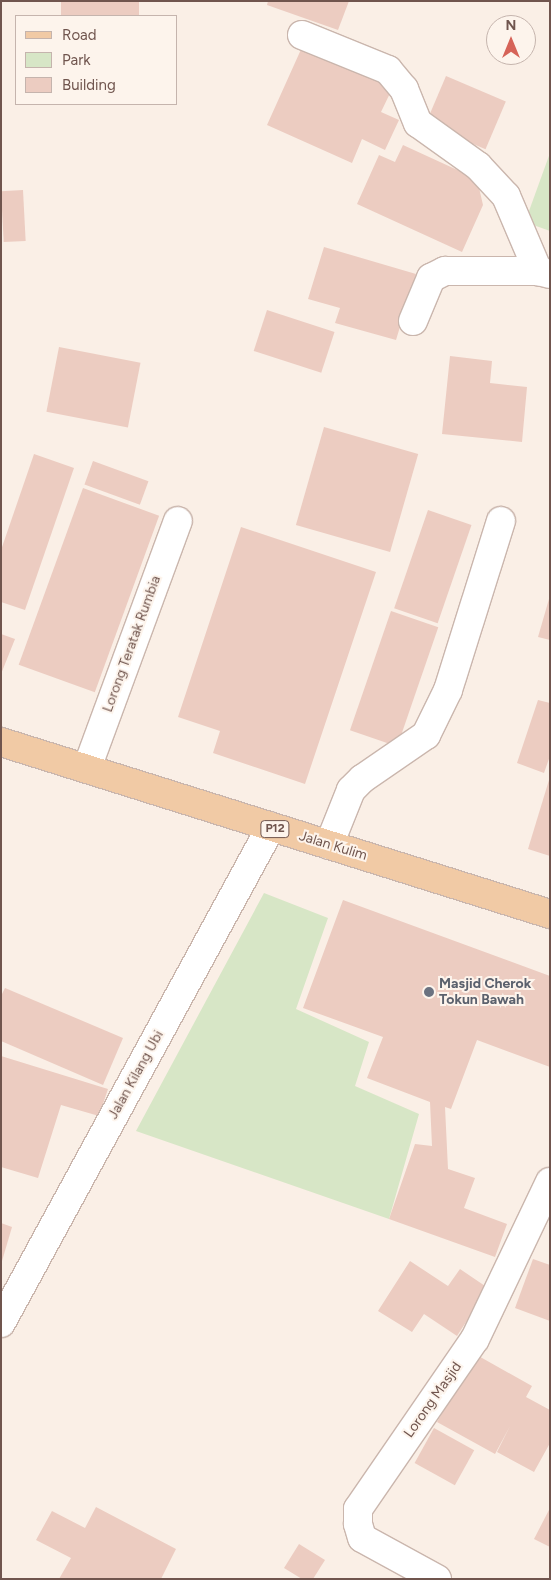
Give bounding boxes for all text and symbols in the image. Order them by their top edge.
legend [15,15,178,105]
north arrow [486,15,536,65]
text: N [506,17,516,34]
text: Road [62,26,97,44]
text: Park [62,51,91,69]
text: Building [62,76,116,94]
street label: Lorong Teratak Rumbia [100,574,164,714]
road number: P12 [260,820,290,839]
street label: Jalan Kulim [297,828,369,864]
place label: Masjid Cherok Tokun Bawah [439,976,531,1009]
marker: Masjid Cherok Tokun Bawah [423,986,435,998]
street label: Jalan Kilang Ubi [105,1028,167,1122]
street label: Lorong Masjid [401,1359,465,1441]

